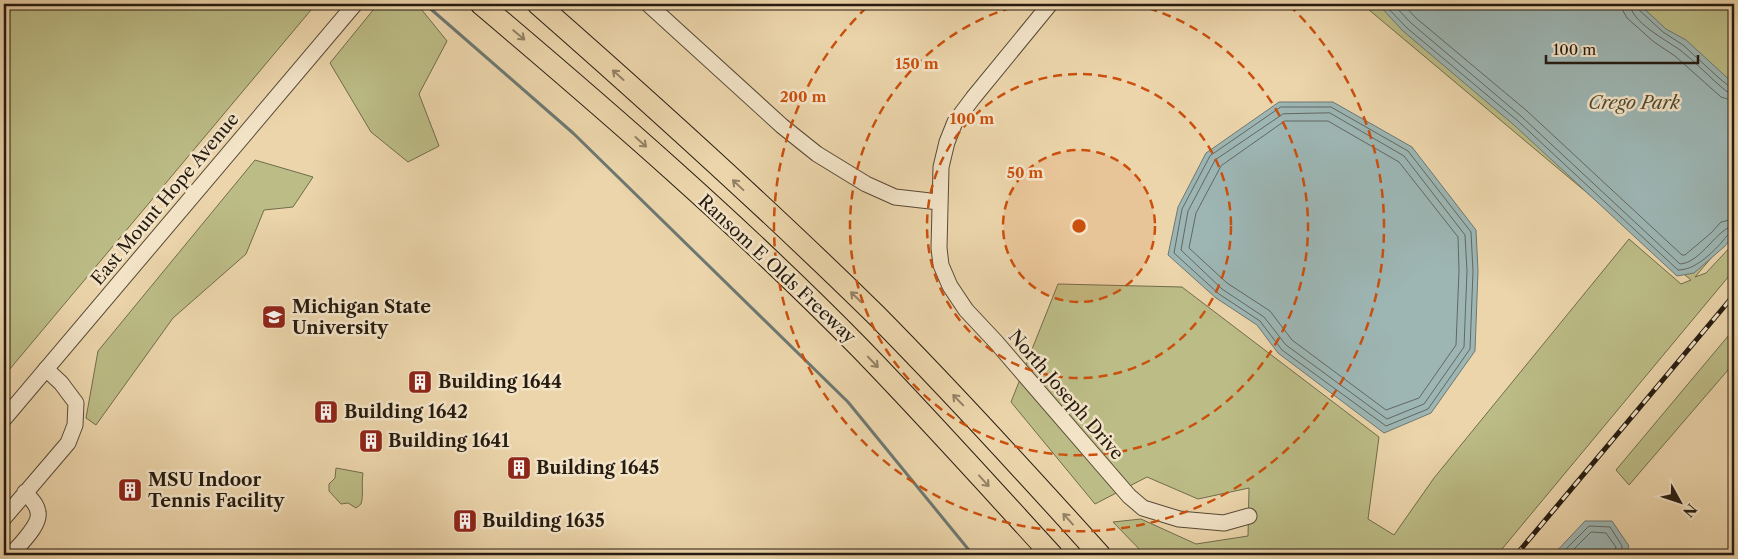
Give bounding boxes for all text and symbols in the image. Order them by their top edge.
one-way arrow [512,30,525,41]
scale bar [1546,32,1698,64]
text: 100 m [1553,40,1596,59]
text: 150 m [895,54,939,73]
one-way arrow [612,69,625,81]
text: 200 m [780,87,826,106]
park label: Crego Park [1588,92,1680,114]
street label: East Mount Hope Avenue [86,108,244,290]
text: 100 m [950,109,994,128]
one-way arrow [635,136,648,148]
text: 50 m [1007,163,1043,182]
one-way arrow [732,179,745,191]
street label: Ransom E Olds Freeway [694,190,861,349]
centre of rings [1070,217,1088,235]
one-way arrow [850,291,863,303]
place label: Michigan State University [292,296,431,339]
school or university icon: Michigan State University [261,304,287,330]
street label: North Joseph Drive [1004,326,1128,464]
one-way arrow [867,356,879,368]
building icon: Building 1644 [407,369,433,395]
place label: Building 1644 [438,371,562,393]
one-way arrow [952,393,964,406]
building icon: Building 1642 [313,399,339,425]
place label: Building 1642 [344,401,468,423]
building icon: Building 1641 [358,428,384,454]
place label: Building 1641 [388,430,509,452]
building icon: Building 1645 [506,455,532,481]
place label: Building 1645 [536,457,659,479]
place label: MSU Indoor Tennis Facility [148,469,285,512]
one-way arrow [978,474,990,487]
north arrow [1656,476,1706,526]
building icon: MSU Indoor Tennis Facility [117,477,143,503]
text: N [1679,500,1701,521]
building icon: Building 1635 [452,508,478,534]
place label: Building 1635 [482,510,605,532]
one-way arrow [1062,513,1073,526]

